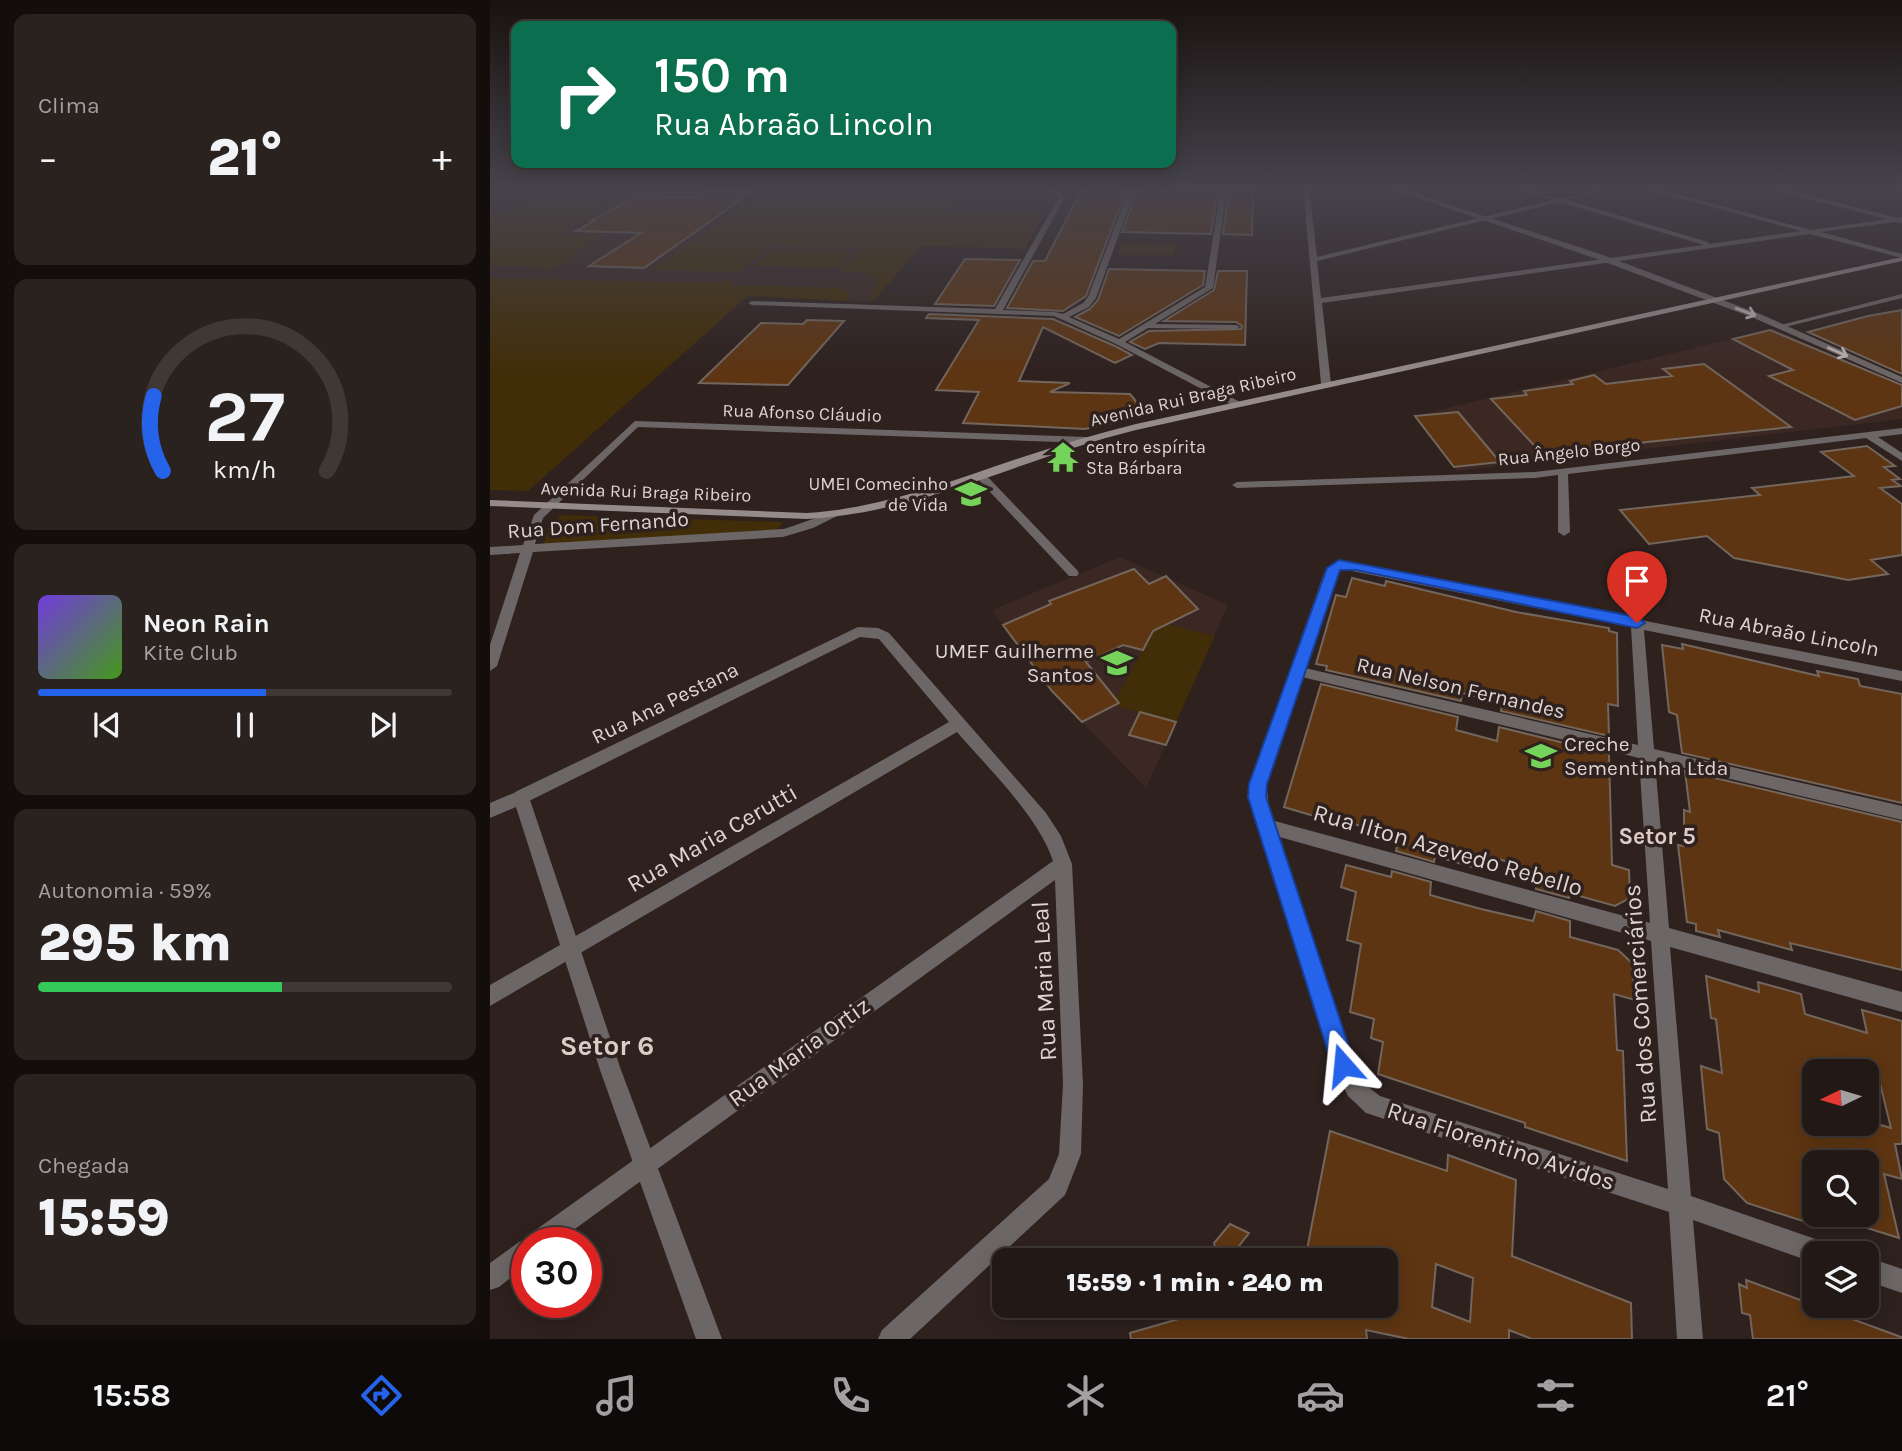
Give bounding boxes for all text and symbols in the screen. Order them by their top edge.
text: 150 m [654,47,790,104]
icon: right [539,49,630,140]
text: Clima [38,92,100,119]
text: Rua Abraão Lincoln [654,106,934,143]
text: 21° [207,127,283,188]
text: − [38,136,58,181]
text: + [432,136,452,181]
one-way arrow [1734,306,1756,319]
one-way arrow [1827,346,1848,359]
street label: Avenida Rui Braga Ribeiro [1088,363,1298,431]
text: 27 [205,374,285,459]
street label: Rua Afonso Cláudio [722,399,882,427]
street label: Rua Ângelo Borgo [1497,434,1641,470]
place label: centro espírita Sta Bárbara [1086,436,1206,479]
temple icon: centro espírita Sta Bárbara [1046,440,1080,474]
text: km/h [213,454,277,483]
place label: UMEI Comecinho de Vida [808,473,948,516]
street label: Avenida Rui Braga Ribeiro [540,477,752,507]
school or university icon: UMEI Comecinho de Vida [954,477,988,511]
street label: Rua Dom Fernando [507,507,689,543]
pin [1607,551,1667,623]
icon: arrive [1618,562,1656,600]
street label: Rua Abraão Lincoln [1697,603,1881,661]
text: Neon Rain [143,608,270,639]
text: Kite Club [143,639,238,666]
place label: UMEF Guilherme Santos [935,639,1094,687]
school or university icon: UMEF Guilherme Santos [1100,646,1134,680]
street label: Rua Nelson Fernandes [1354,652,1568,724]
street label: Rua Ana Pestana [588,657,742,749]
icon: previous [88,706,126,744]
icon: pause [226,706,264,744]
icon: next [364,706,402,744]
place label: Creche Sementinha Ltda [1564,732,1728,780]
school or university icon: Creche Sementinha Ltda [1524,739,1558,773]
street label: Rua Maria Cerutti [622,778,802,898]
street label: Rua Ilton Azevedo Rebello [1310,798,1586,902]
district label: Setor 5 [1618,823,1696,850]
text: Autonomia · 59% [38,877,212,904]
street label: Rua dos Comerciários [1618,884,1662,1124]
street label: Rua Maria Leal [1026,900,1062,1062]
text: 295 km [38,912,232,973]
street label: Rua Maria Ortiz [723,991,875,1113]
position arrow [1306,1028,1380,1102]
district label: Setor 6 [560,1029,654,1062]
north arrow [1802,1059,1880,1136]
map controls [1802,1059,1879,1318]
street label: Rua Florentino Avidos [1384,1096,1618,1196]
button: search [1802,1150,1879,1227]
text: Chegada [38,1152,130,1179]
text: 15:59 [38,1187,170,1248]
speed limit sign: 30 [511,1227,602,1318]
button: layers [1802,1241,1879,1318]
text: 15:59 · 1 min · 240 m [1066,1267,1324,1298]
icon: directions [357,1371,406,1420]
icon: music [592,1371,641,1420]
icon: phone [826,1371,875,1420]
icon: climate [1061,1371,1110,1420]
icon: car [1296,1371,1345,1420]
icon: filters [1531,1371,1580,1420]
text: 15:58 [93,1377,171,1414]
text: 21° [1766,1377,1809,1414]

